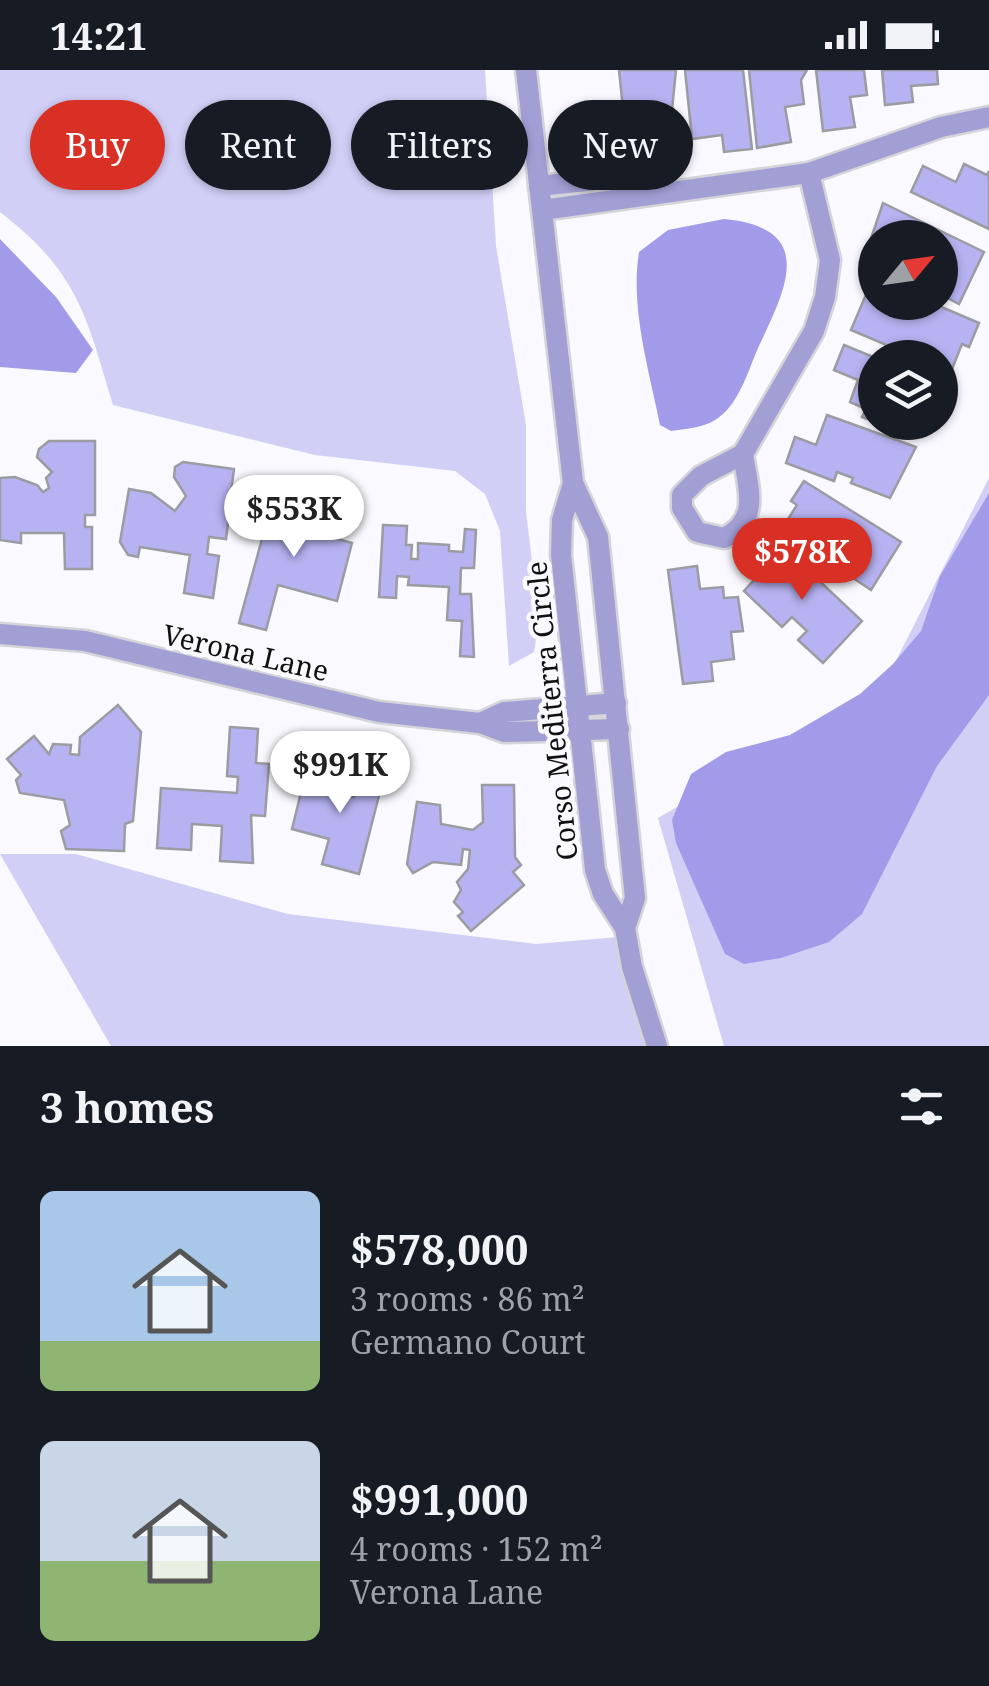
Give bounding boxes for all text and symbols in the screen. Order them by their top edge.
text: 14:21 [50,9,147,61]
chip: Buy [30,100,165,190]
chip: Rent [185,100,331,190]
chip: Filters [351,100,528,190]
chip: New [548,100,693,190]
north arrow [858,220,958,320]
map controls [858,220,958,440]
button: layers [858,340,958,440]
pin: $553K [224,475,364,560]
text: $553K [246,486,342,529]
pin: $578K [732,518,872,603]
text: $578K [754,529,850,572]
street label: Corso Mediterra Circle [516,560,586,862]
street label: Verona Lane [159,614,333,690]
pin: $991K [270,731,410,816]
text: $991K [292,742,388,785]
text: 3 homes [40,1078,214,1135]
icon: filters [894,1079,949,1134]
text: $578,000 [350,1220,528,1277]
icon: home [120,1231,240,1351]
text: 3 rooms · 86 m² [350,1277,585,1320]
text: Germano Court [350,1320,586,1363]
text: $991,000 [350,1470,528,1527]
icon: home [120,1481,240,1601]
text: 4 rooms · 152 m² [350,1527,603,1570]
text: Verona Lane [350,1570,543,1613]

